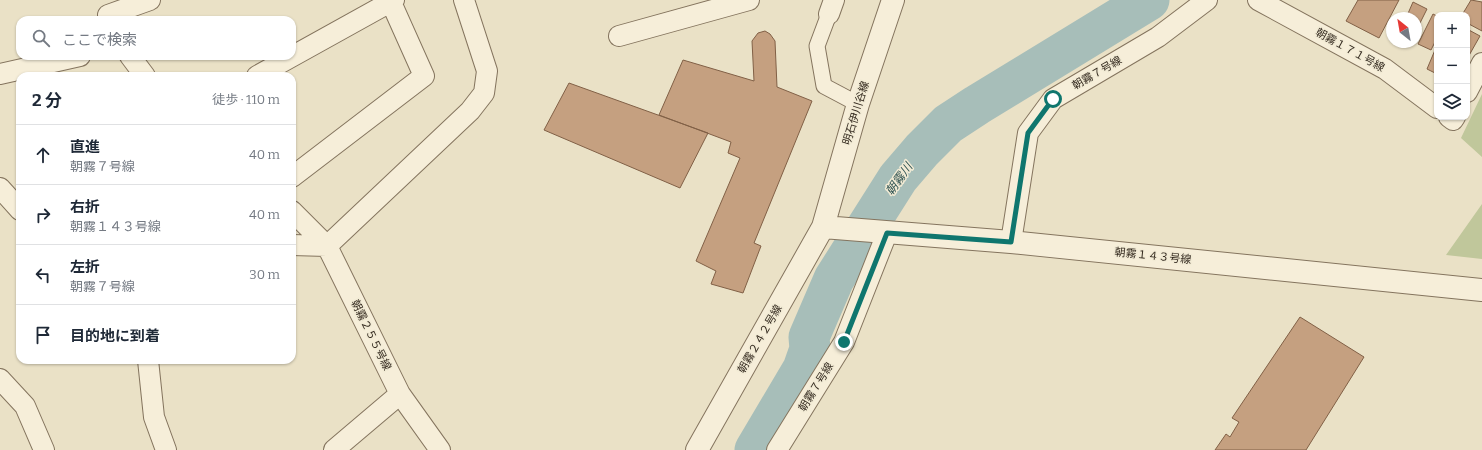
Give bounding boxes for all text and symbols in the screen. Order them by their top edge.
north arrow [1386,12,1422,48]
map controls [1434,12,1470,120]
button: + [1434,12,1470,48]
search box [16,16,296,60]
street label: 朝霧１７１号線 [1313,26,1387,74]
icon: search [30,27,52,49]
text: ここで検索 [62,31,137,49]
button: − [1434,48,1470,84]
street label: 朝霧７号線 [1070,54,1124,92]
street label: 明石伊川谷線 [840,80,872,146]
button: layers [1434,84,1470,120]
text: 2 分 [32,90,62,111]
route start [1044,90,1062,108]
text: 徒歩 · 110 m [212,92,280,107]
text: 直進 [70,138,100,156]
icon: ahead [32,144,54,166]
text: 40 m [249,147,280,162]
text: 朝霧７号線 [70,159,135,174]
water label: 朝霧川 [883,159,916,198]
text: 右折 [70,198,100,216]
icon: right [32,204,54,226]
text: 40 m [249,207,280,222]
text: 朝霧１４３号線 [70,219,161,234]
street label: 朝霧１４３号線 [1114,246,1192,266]
text: 左折 [70,258,100,276]
icon: left [32,264,54,286]
text: 30 m [249,267,280,282]
text: 朝霧７号線 [70,279,135,294]
street label: 朝霧２５５号線 [348,298,394,372]
street label: 朝霧２４２号線 [735,302,785,376]
icon: arrive [32,324,54,346]
text: 目的地に到着 [70,327,160,345]
route end [835,333,853,351]
street label: 朝霧７号線 [796,360,836,414]

